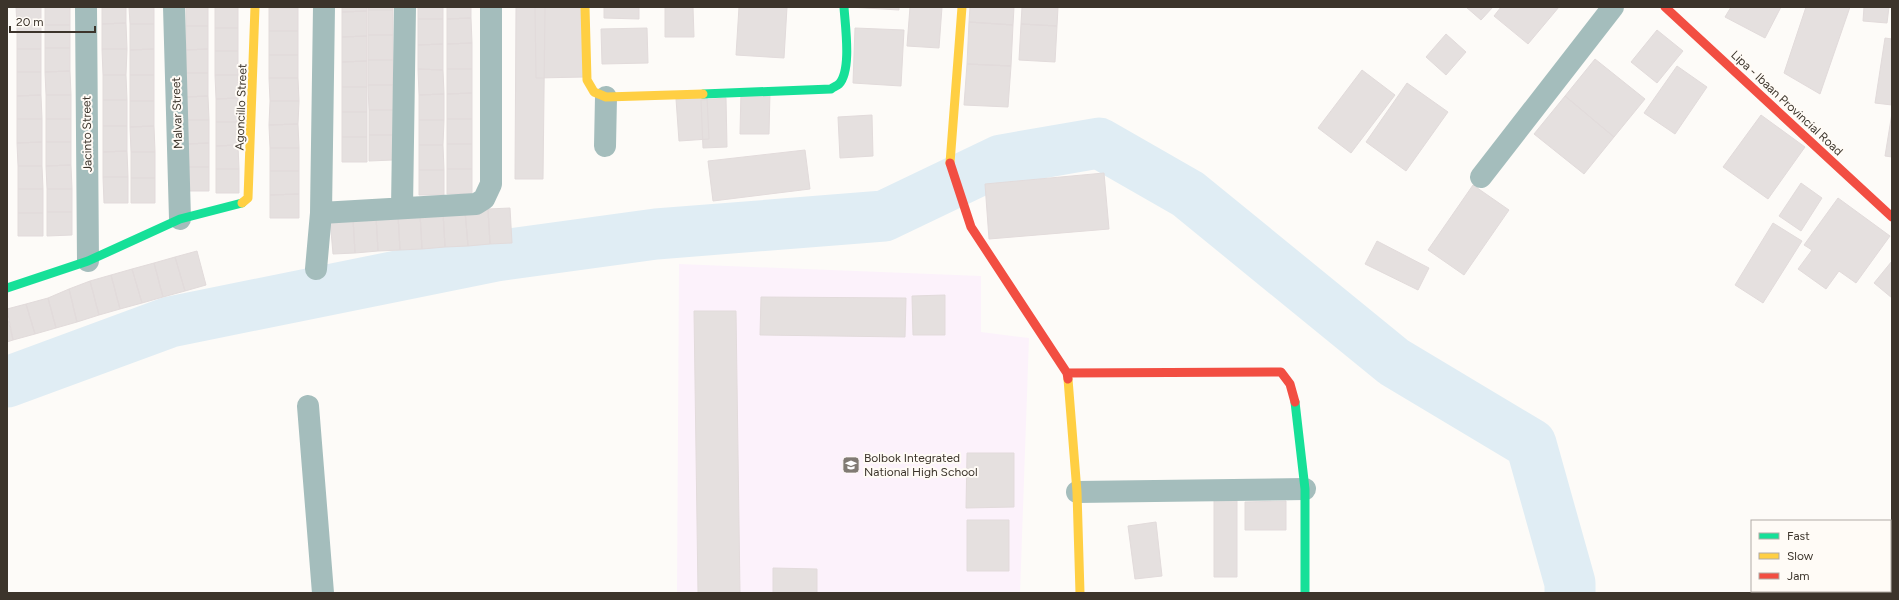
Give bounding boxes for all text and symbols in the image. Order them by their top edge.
scale bar [10,8,95,34]
text: 20 m [16,15,44,29]
street label: Lipa - Ibaan Provincial Road [1728,48,1846,158]
street label: Agoncillo Street [232,63,250,151]
street label: Malvar Street [169,76,185,149]
street label: Jacinto Street [79,95,95,172]
place label: Bolbok Integrated National High School [864,451,978,479]
school or university icon: Bolbok Integrated National High School [841,455,861,475]
legend [1751,520,1891,592]
text: Fast [1787,529,1810,543]
text: Slow [1787,549,1814,563]
text: Jam [1787,569,1810,583]

